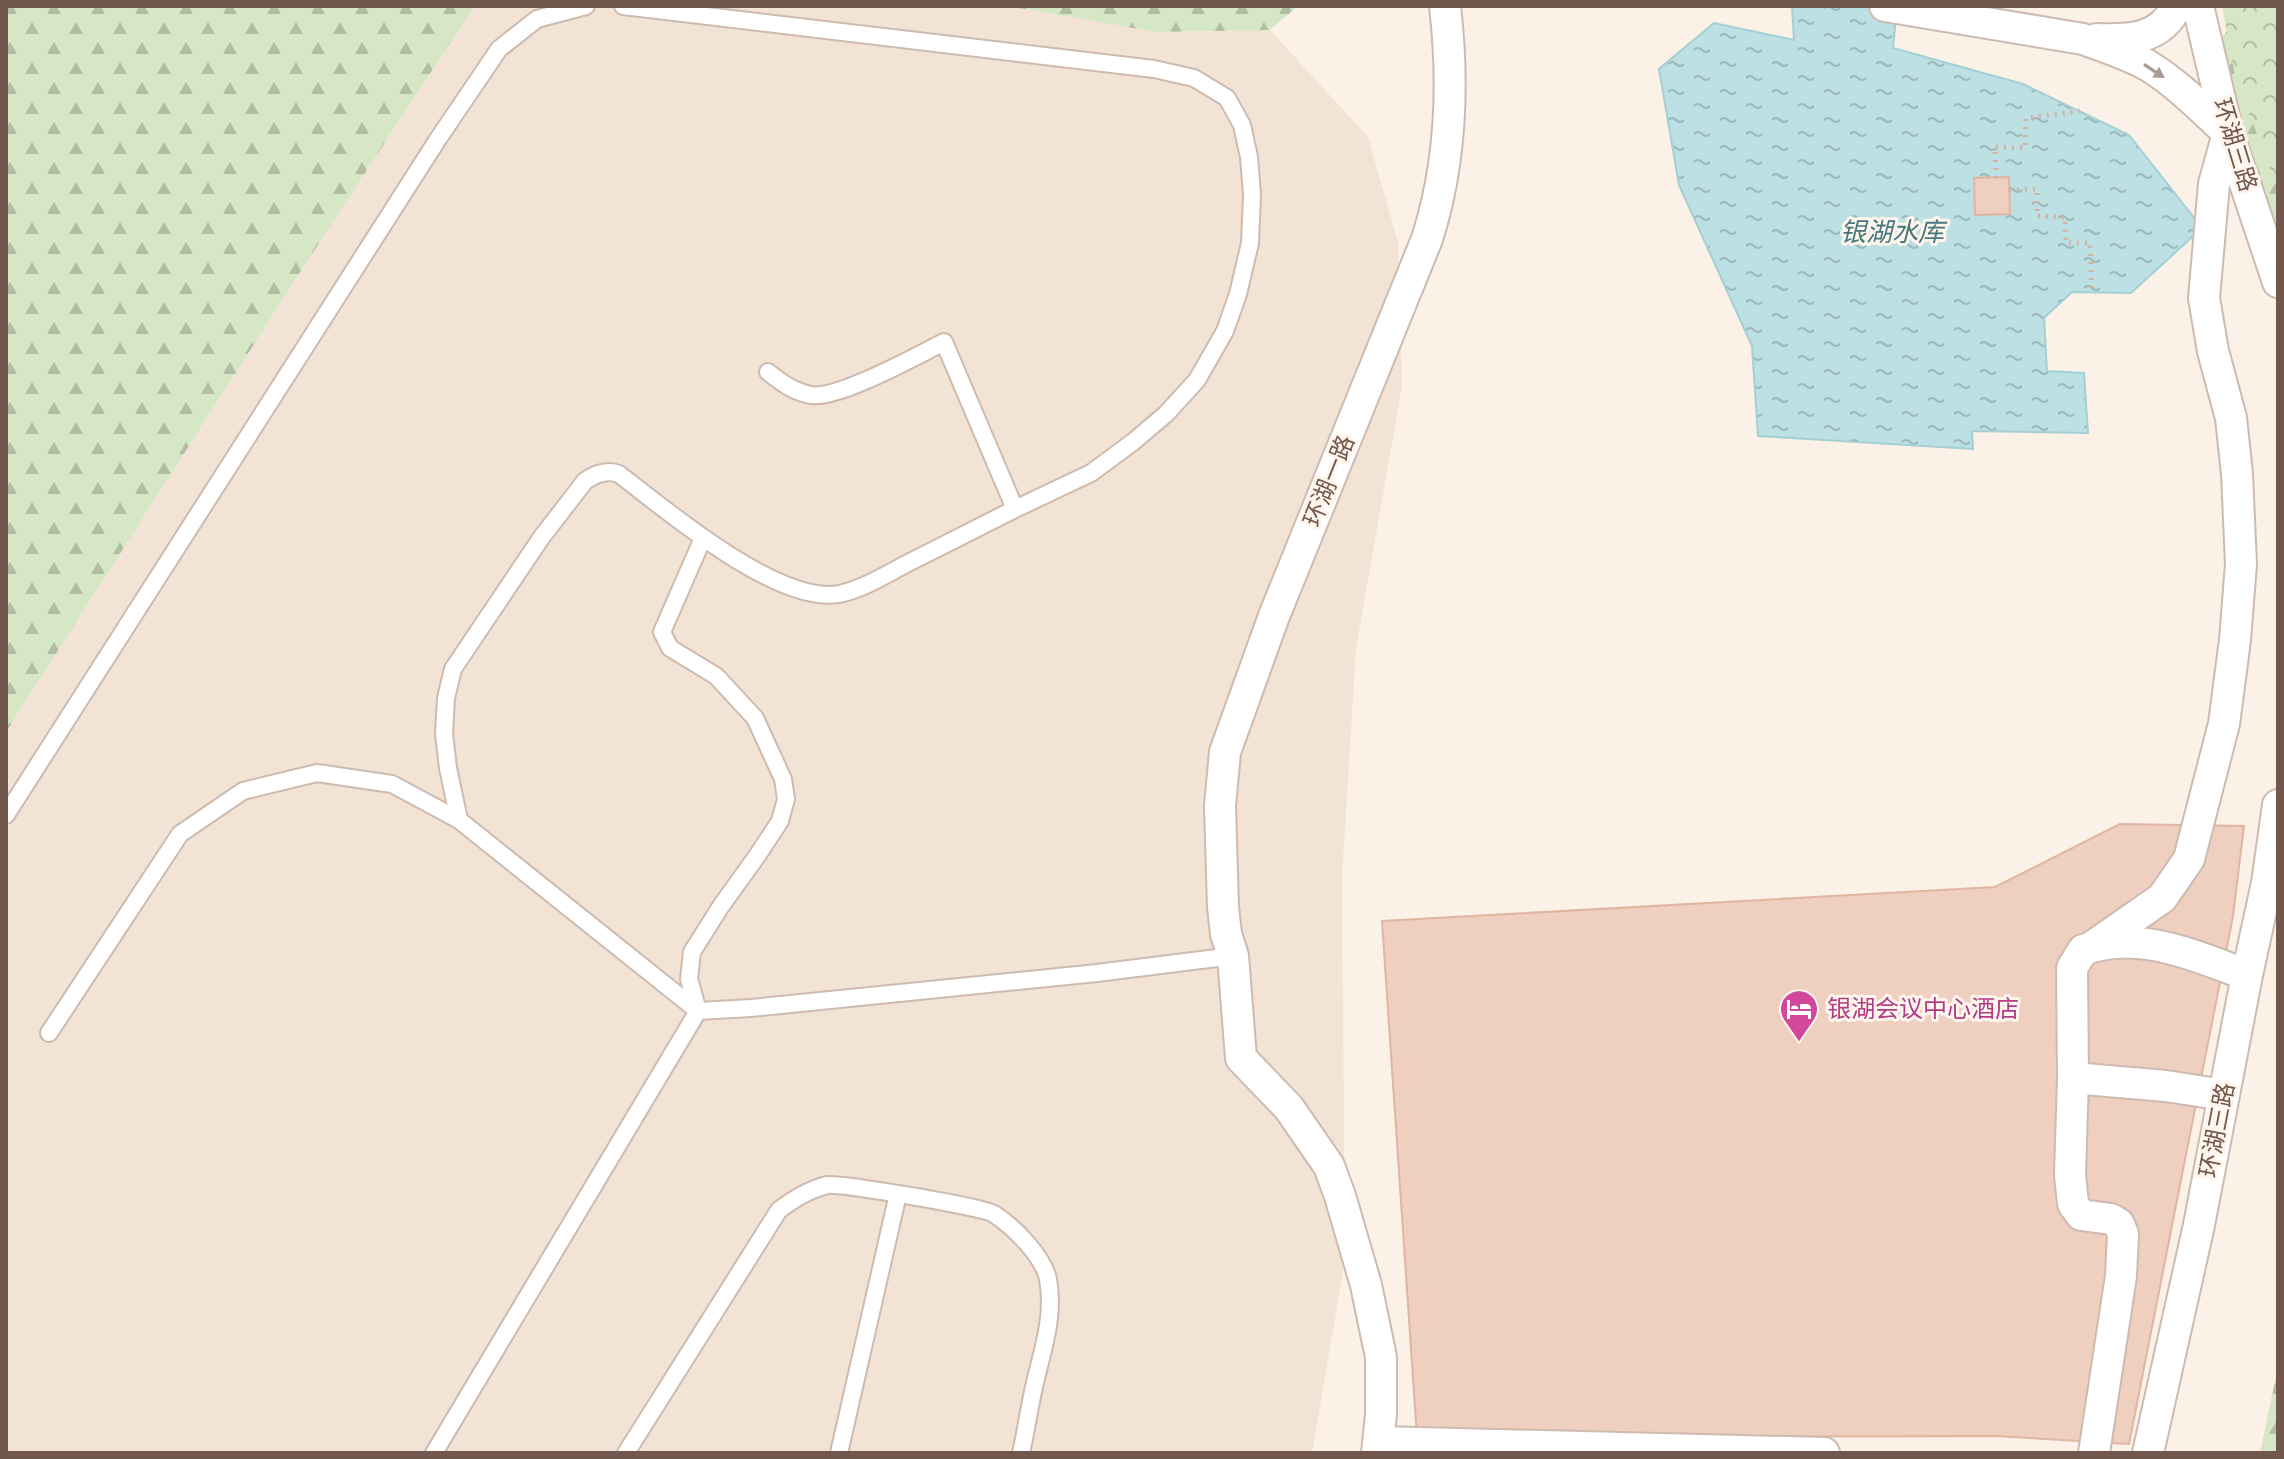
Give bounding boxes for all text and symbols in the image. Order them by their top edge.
one-way arrow [2144,63,2165,78]
street label: 环湖三路 [2208,95,2262,195]
water label: 银湖水库 [1840,217,1948,248]
street label: 环湖一路 [1298,431,1360,531]
hotel icon: 银湖会议中心酒店 [1778,988,1820,1043]
place label: 银湖会议中心酒店 [1827,995,2019,1023]
street label: 环湖三路 [2194,1080,2240,1180]

